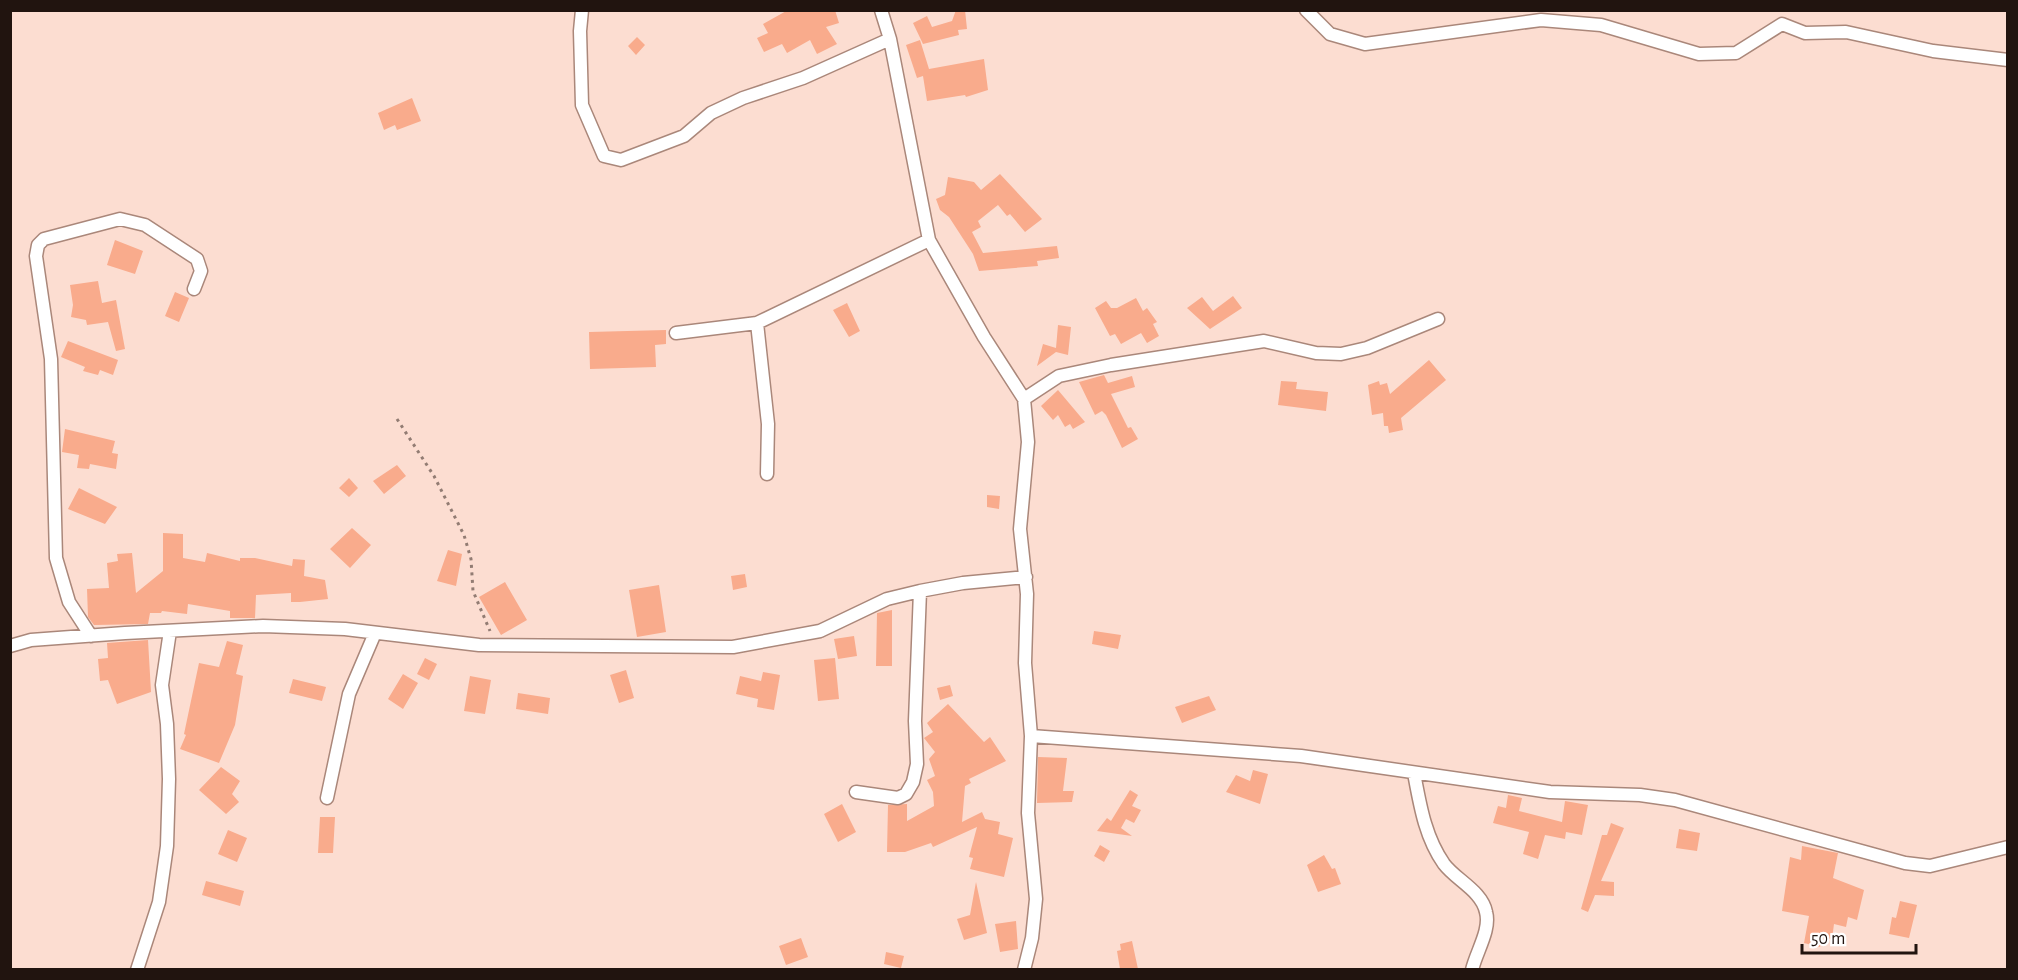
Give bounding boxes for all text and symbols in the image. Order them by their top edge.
scale bar [1802,917,1916,955]
text: 50 m [1811,930,1845,948]

